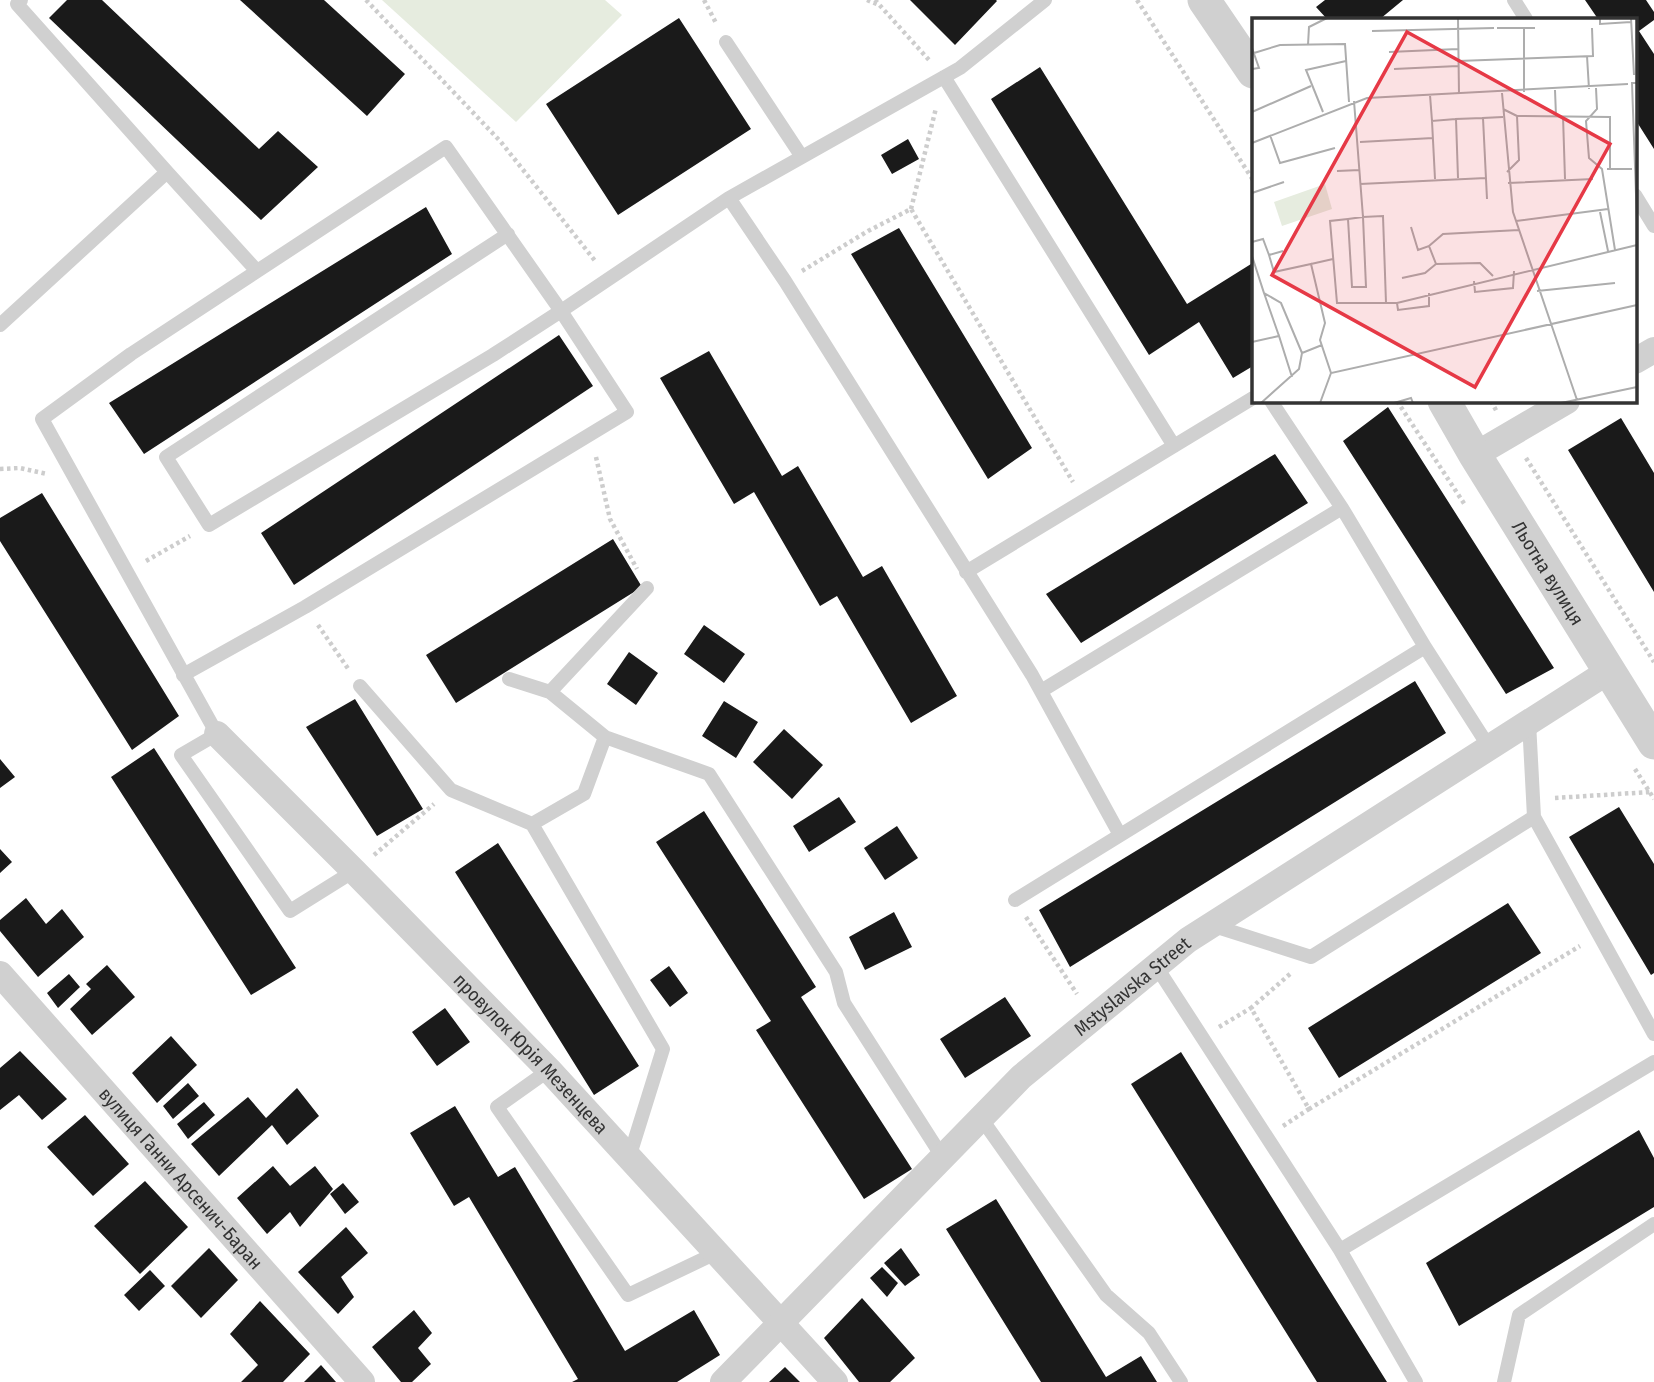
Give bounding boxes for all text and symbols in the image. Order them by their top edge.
inset map [1252,18,1636,402]
street label: Льотна вулиця [1507,517,1589,629]
street label: Mstyslavska Street [1069,931,1195,1040]
street label: провулок Юрія Мезенцева [449,968,613,1139]
street label: вулиця Ганни Арсенич-Баран [94,1083,268,1274]

